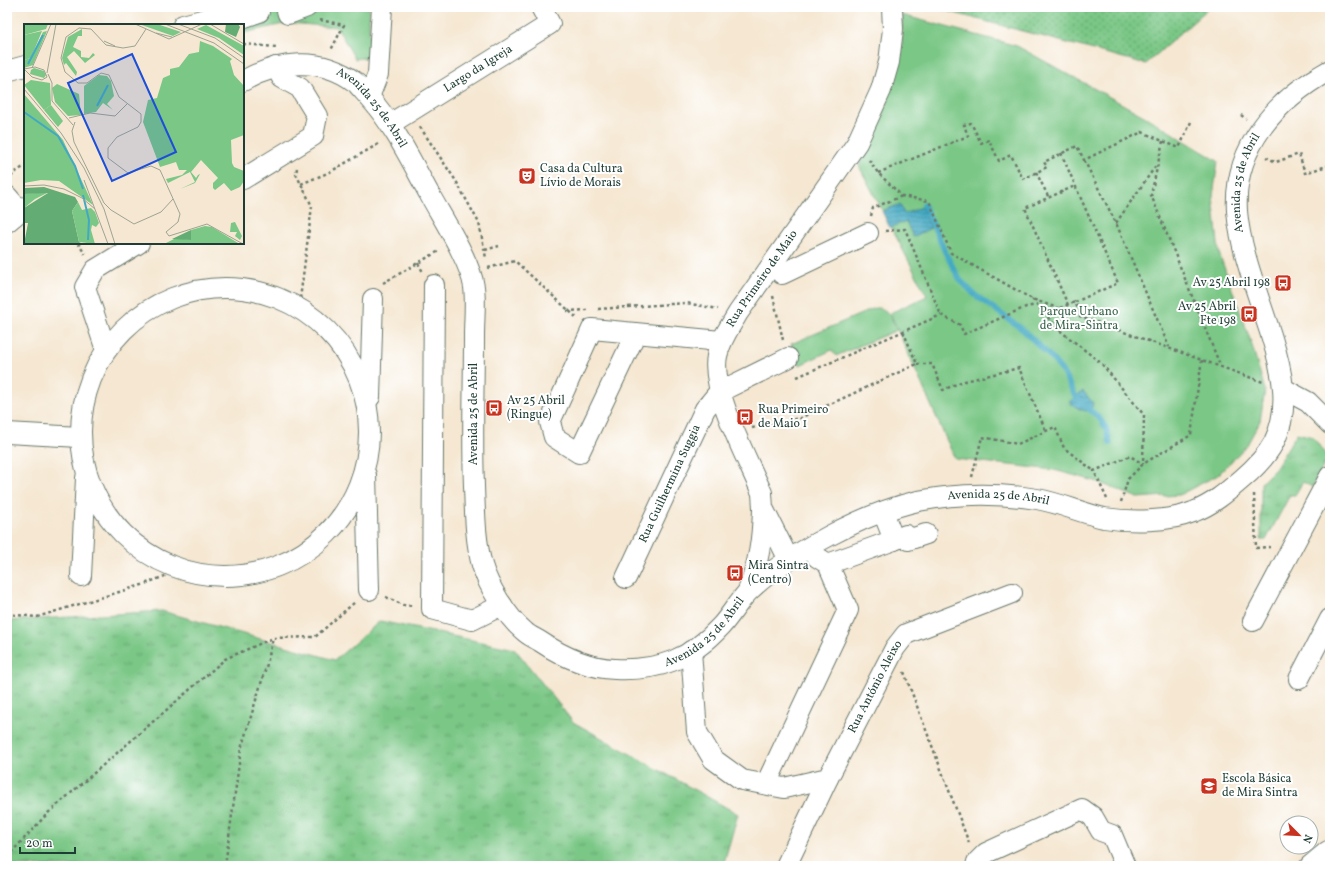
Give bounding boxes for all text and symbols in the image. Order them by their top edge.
inset map [24,24,244,244]
street label: Largo da Igreja [441,41,516,96]
street label: Avenida 25 de Abril [333,64,411,151]
street label: Avenida 25 de Abril [1229,130,1264,234]
place label: Casa da Cultura Lívio de Morais [540,161,623,191]
theatre icon: Casa da Cultura Lívio de Morais [517,166,537,186]
street label: Rua Primeiro de Maio [723,227,802,330]
bus stop icon: Av 25 Abril 198 [1273,273,1293,293]
place label: Av 25 Abril 198 [1193,275,1270,291]
place label: Av 25 Abril Fte 198 [1178,299,1236,329]
park label: Parque Urbano de Mira-Sintra [1040,304,1118,334]
bus stop icon: Av 25 Abril Fte 198 [1239,304,1259,324]
street label: Avenida 25 de Abril [466,362,482,465]
place label: Av 25 Abril (Ringue) [507,393,565,423]
bus stop icon: Av 25 Abril (Ringue) [484,398,504,418]
place label: Rua Primeiro de Maio 1 [758,402,828,432]
bus stop icon: Rua Primeiro de Maio 1 [735,407,755,427]
street label: Rua Guilhermina Suggia [635,422,705,546]
street label: Avenida 25 de Abril [947,487,1052,510]
place label: Mira Sintra (Centro) [748,558,809,588]
bus stop icon: Mira Sintra (Centro) [725,563,745,583]
street label: Avenida 25 de Abril [662,593,748,671]
street label: Rua António Aleixo [844,637,906,736]
place label: Escola Básica de Mira Sintra [1222,771,1298,801]
school or university icon: Escola Básica de Mira Sintra [1199,776,1219,796]
north arrow [1279,815,1319,855]
scale bar [20,829,75,855]
text: N [1298,832,1315,845]
text: 20 m [26,836,53,852]

